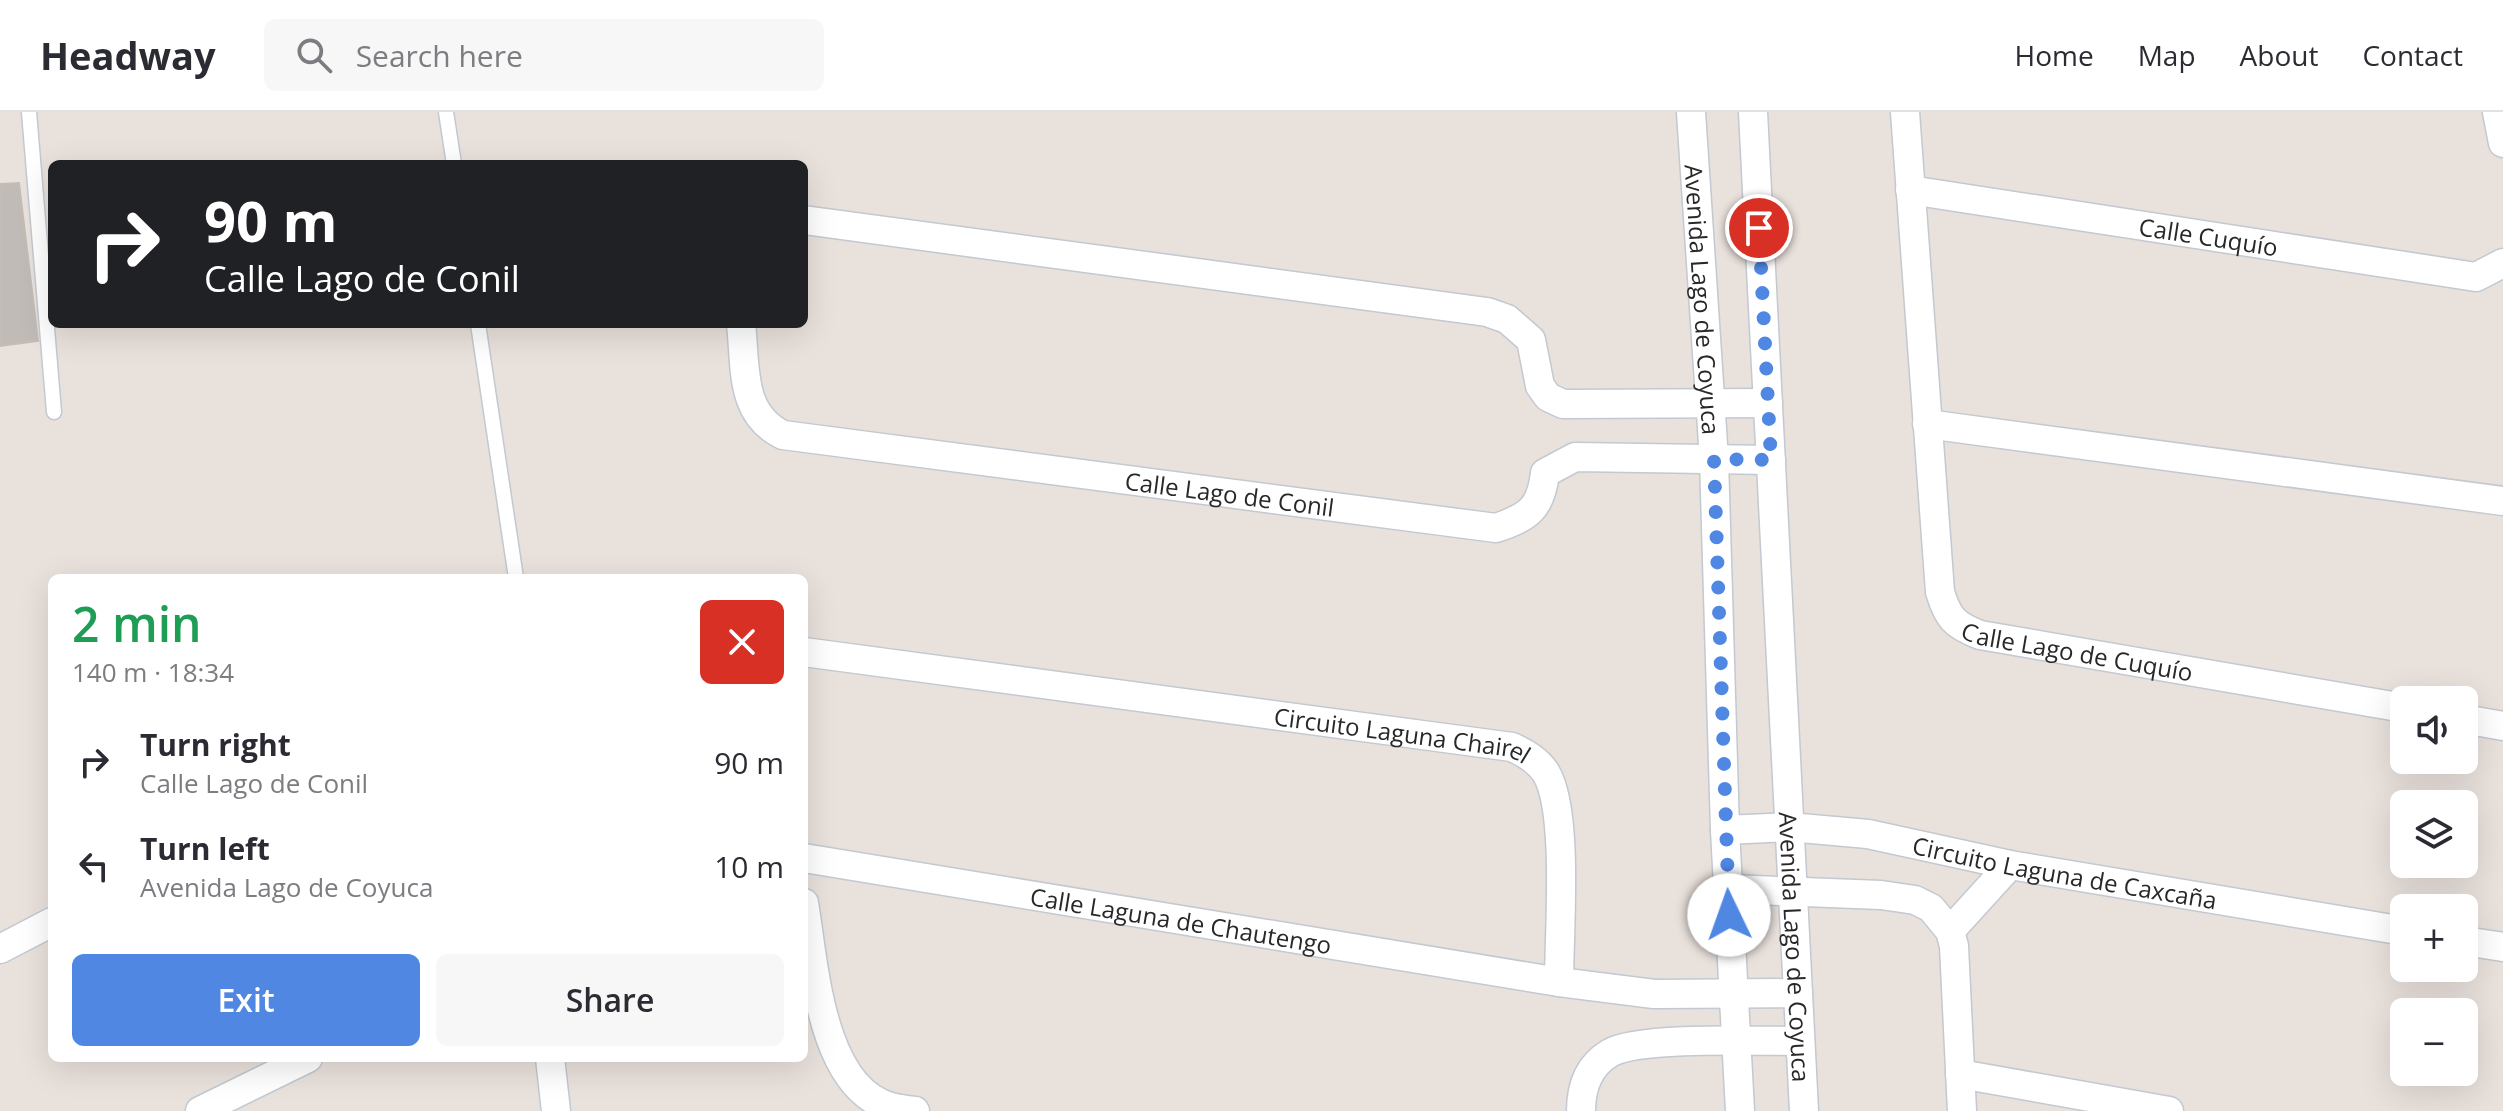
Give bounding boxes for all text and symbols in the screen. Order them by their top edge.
search box [264,19,824,91]
text: Headway [40,29,216,81]
icon: search [292,33,336,77]
text: Search here [356,35,523,76]
text: Home [2015,36,2094,74]
text: Map [2138,36,2196,74]
text: About [2240,36,2318,74]
text: Contact [2362,36,2463,74]
street label: Avenida Lago de Coyuca [1678,163,1729,436]
text: 90 m [204,182,338,258]
icon: right [72,192,176,296]
pin [1725,194,1793,262]
icon: arrive [1737,206,1781,250]
street label: Calle Cuquío [2137,209,2280,263]
text: Calle Lago de Conil [204,254,520,303]
street label: Calle Lago de Conil [1123,463,1336,523]
text: 2 min [72,591,202,656]
button: close [700,600,784,684]
street label: Calle Lago de Cuquío [1956,613,2195,688]
text: 140 m · 18:34 [72,654,234,690]
map controls [2390,686,2478,1086]
button: sound [2390,686,2478,774]
street label: Circuito Laguna Chairel [1272,699,1537,770]
text: Turn right [140,724,291,765]
icon: right [72,740,116,784]
text: 90 m [714,742,784,783]
text: Calle Lago de Conil [140,765,368,801]
button: layers [2390,790,2478,878]
street label: Avenida Lago de Coyuca [1772,811,1819,1083]
text: Turn left [140,828,270,869]
street label: Circuito Laguna de Caxcaña [1910,828,2220,916]
icon: left [72,844,116,888]
text: 10 m [714,846,784,887]
text: Avenida Lago de Coyuca [140,869,433,905]
position arrow [1687,873,1771,957]
street label: Calle Laguna de Chautengo [1028,879,1334,961]
button: + [2390,894,2478,982]
button: Exit [72,954,420,1046]
button: Share [436,954,784,1046]
button: − [2390,998,2478,1086]

